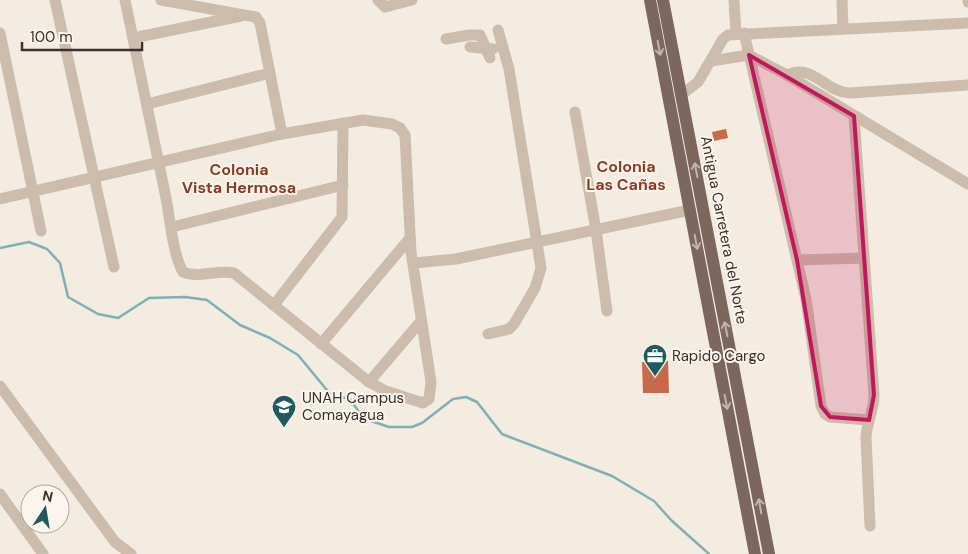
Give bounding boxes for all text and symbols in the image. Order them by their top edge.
scale bar [22,20,142,52]
text: 100 m [30,27,73,47]
one-way arrow [655,39,664,55]
street label: Antigua Carretera del Norte [696,134,752,326]
district label: Colonia Las Cañas [586,156,666,195]
district label: Colonia Vista Hermosa [182,159,296,198]
one-way arrow [691,162,701,178]
one-way arrow [692,233,702,249]
one-way arrow [721,322,731,338]
office icon: Rapido Cargo [642,343,668,377]
place label: Rapido Cargo [672,346,765,366]
place label: UNAH Campus Comayagua [302,388,404,425]
one-way arrow [722,393,732,409]
school or university icon: UNAH Campus Comayagua [271,394,297,428]
north arrow [20,484,70,534]
text: N [41,486,55,506]
one-way arrow [755,498,765,514]

